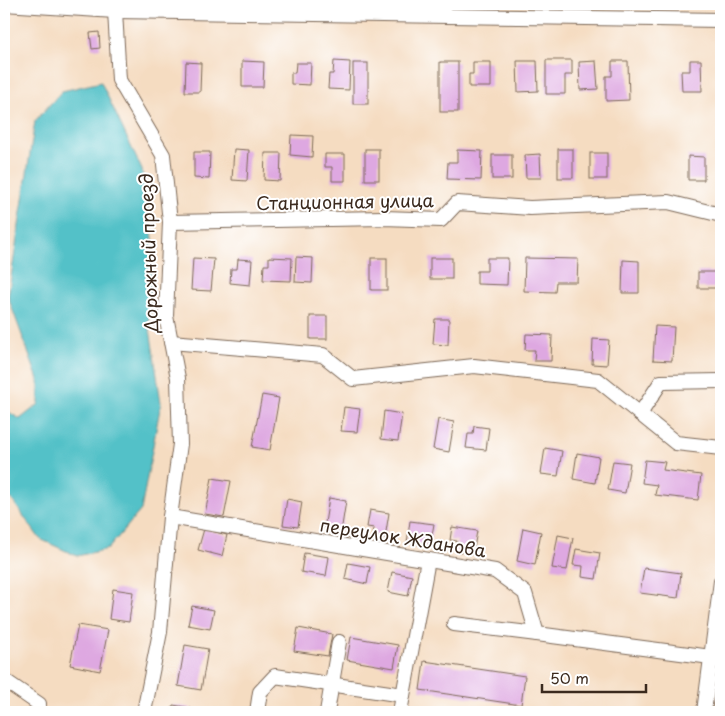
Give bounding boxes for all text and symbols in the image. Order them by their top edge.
street label: Дорожный проезд [132,173,164,334]
street label: Станционная улица [256,186,435,216]
street label: переулок Жданова [318,511,489,564]
scale bar [542,661,646,693]
text: 50 m [550,666,589,689]

